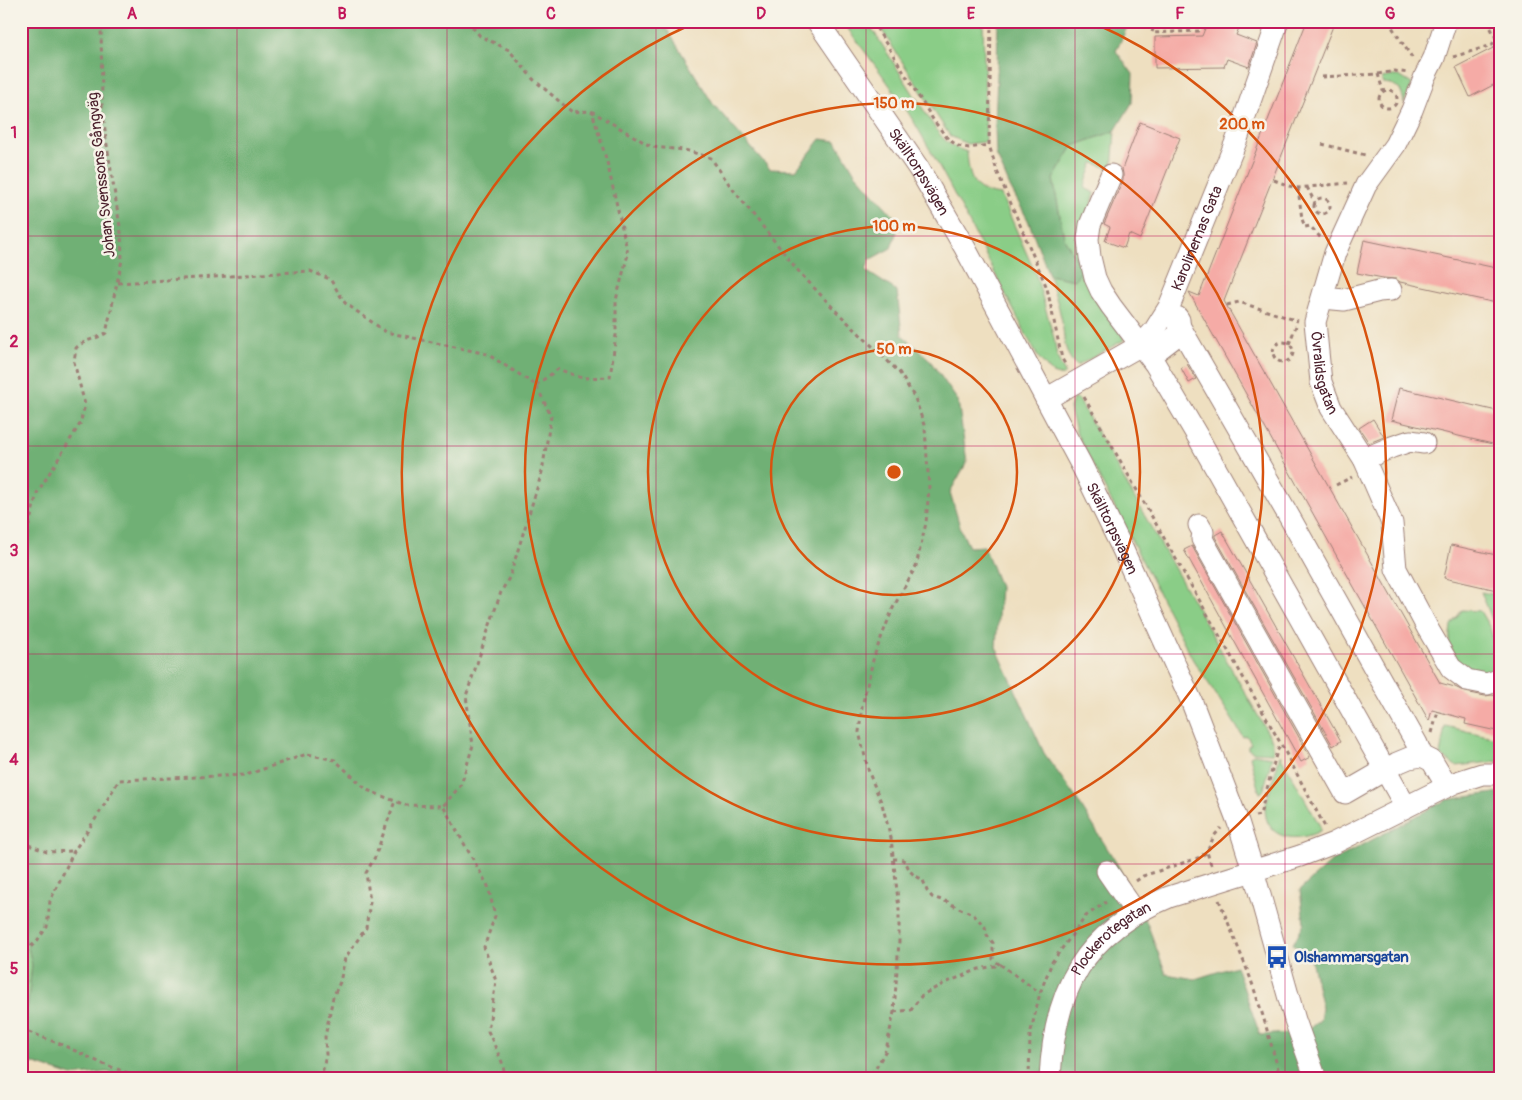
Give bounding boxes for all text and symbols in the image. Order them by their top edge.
text: A [127,4,138,24]
text: B [337,4,347,24]
text: C [546,4,556,24]
text: D [756,4,766,24]
text: E [967,4,976,24]
text: F [1175,4,1185,24]
text: G [1385,4,1396,24]
street label: Johan Svenssons Gångväg [83,91,120,258]
text: 150 m [874,94,914,113]
text: 200 m [1219,115,1265,134]
text: 1 [11,123,17,143]
street label: Skälltorpsvägen [884,125,953,219]
street label: Karolinernas Gata [1168,183,1227,294]
text: 100 m [873,217,915,236]
street label: Övralidsgatan [1306,330,1342,418]
text: 2 [10,332,19,352]
text: 50 m [877,340,911,359]
centre of rings [885,463,903,481]
street label: Skälltorpsvägen [1082,480,1142,578]
text: 3 [10,541,19,561]
text: 4 [9,750,19,770]
street label: Plockerotegatan [1067,898,1154,979]
bus stop icon: Olshammarsgatan [1264,944,1290,970]
place label: Olshammarsgatan [1294,948,1409,967]
text: 5 [10,959,19,979]

